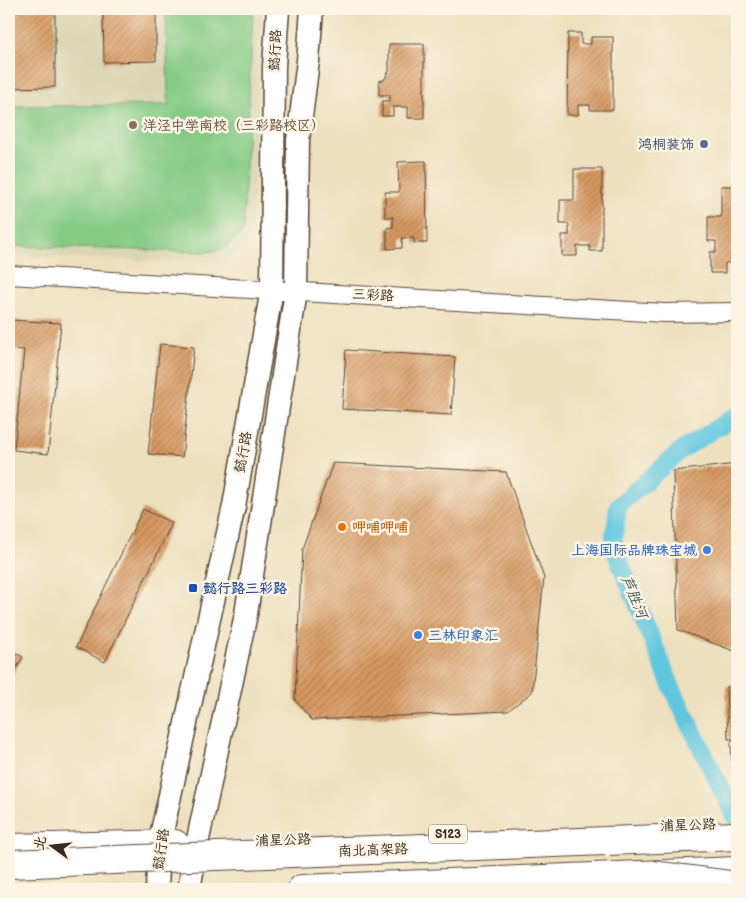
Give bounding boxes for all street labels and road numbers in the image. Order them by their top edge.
street label: 懿行路 [265,29,285,71]
street label: 三彩路 [352,285,394,305]
street label: 懿行路 [231,430,255,474]
street label: 浦星公路 [660,816,716,834]
road number: S123 [429,824,467,844]
street label: 懿行路 [150,827,172,871]
street label: 浦星公路 [255,831,311,849]
street label: 南北高架路 [338,840,408,860]

